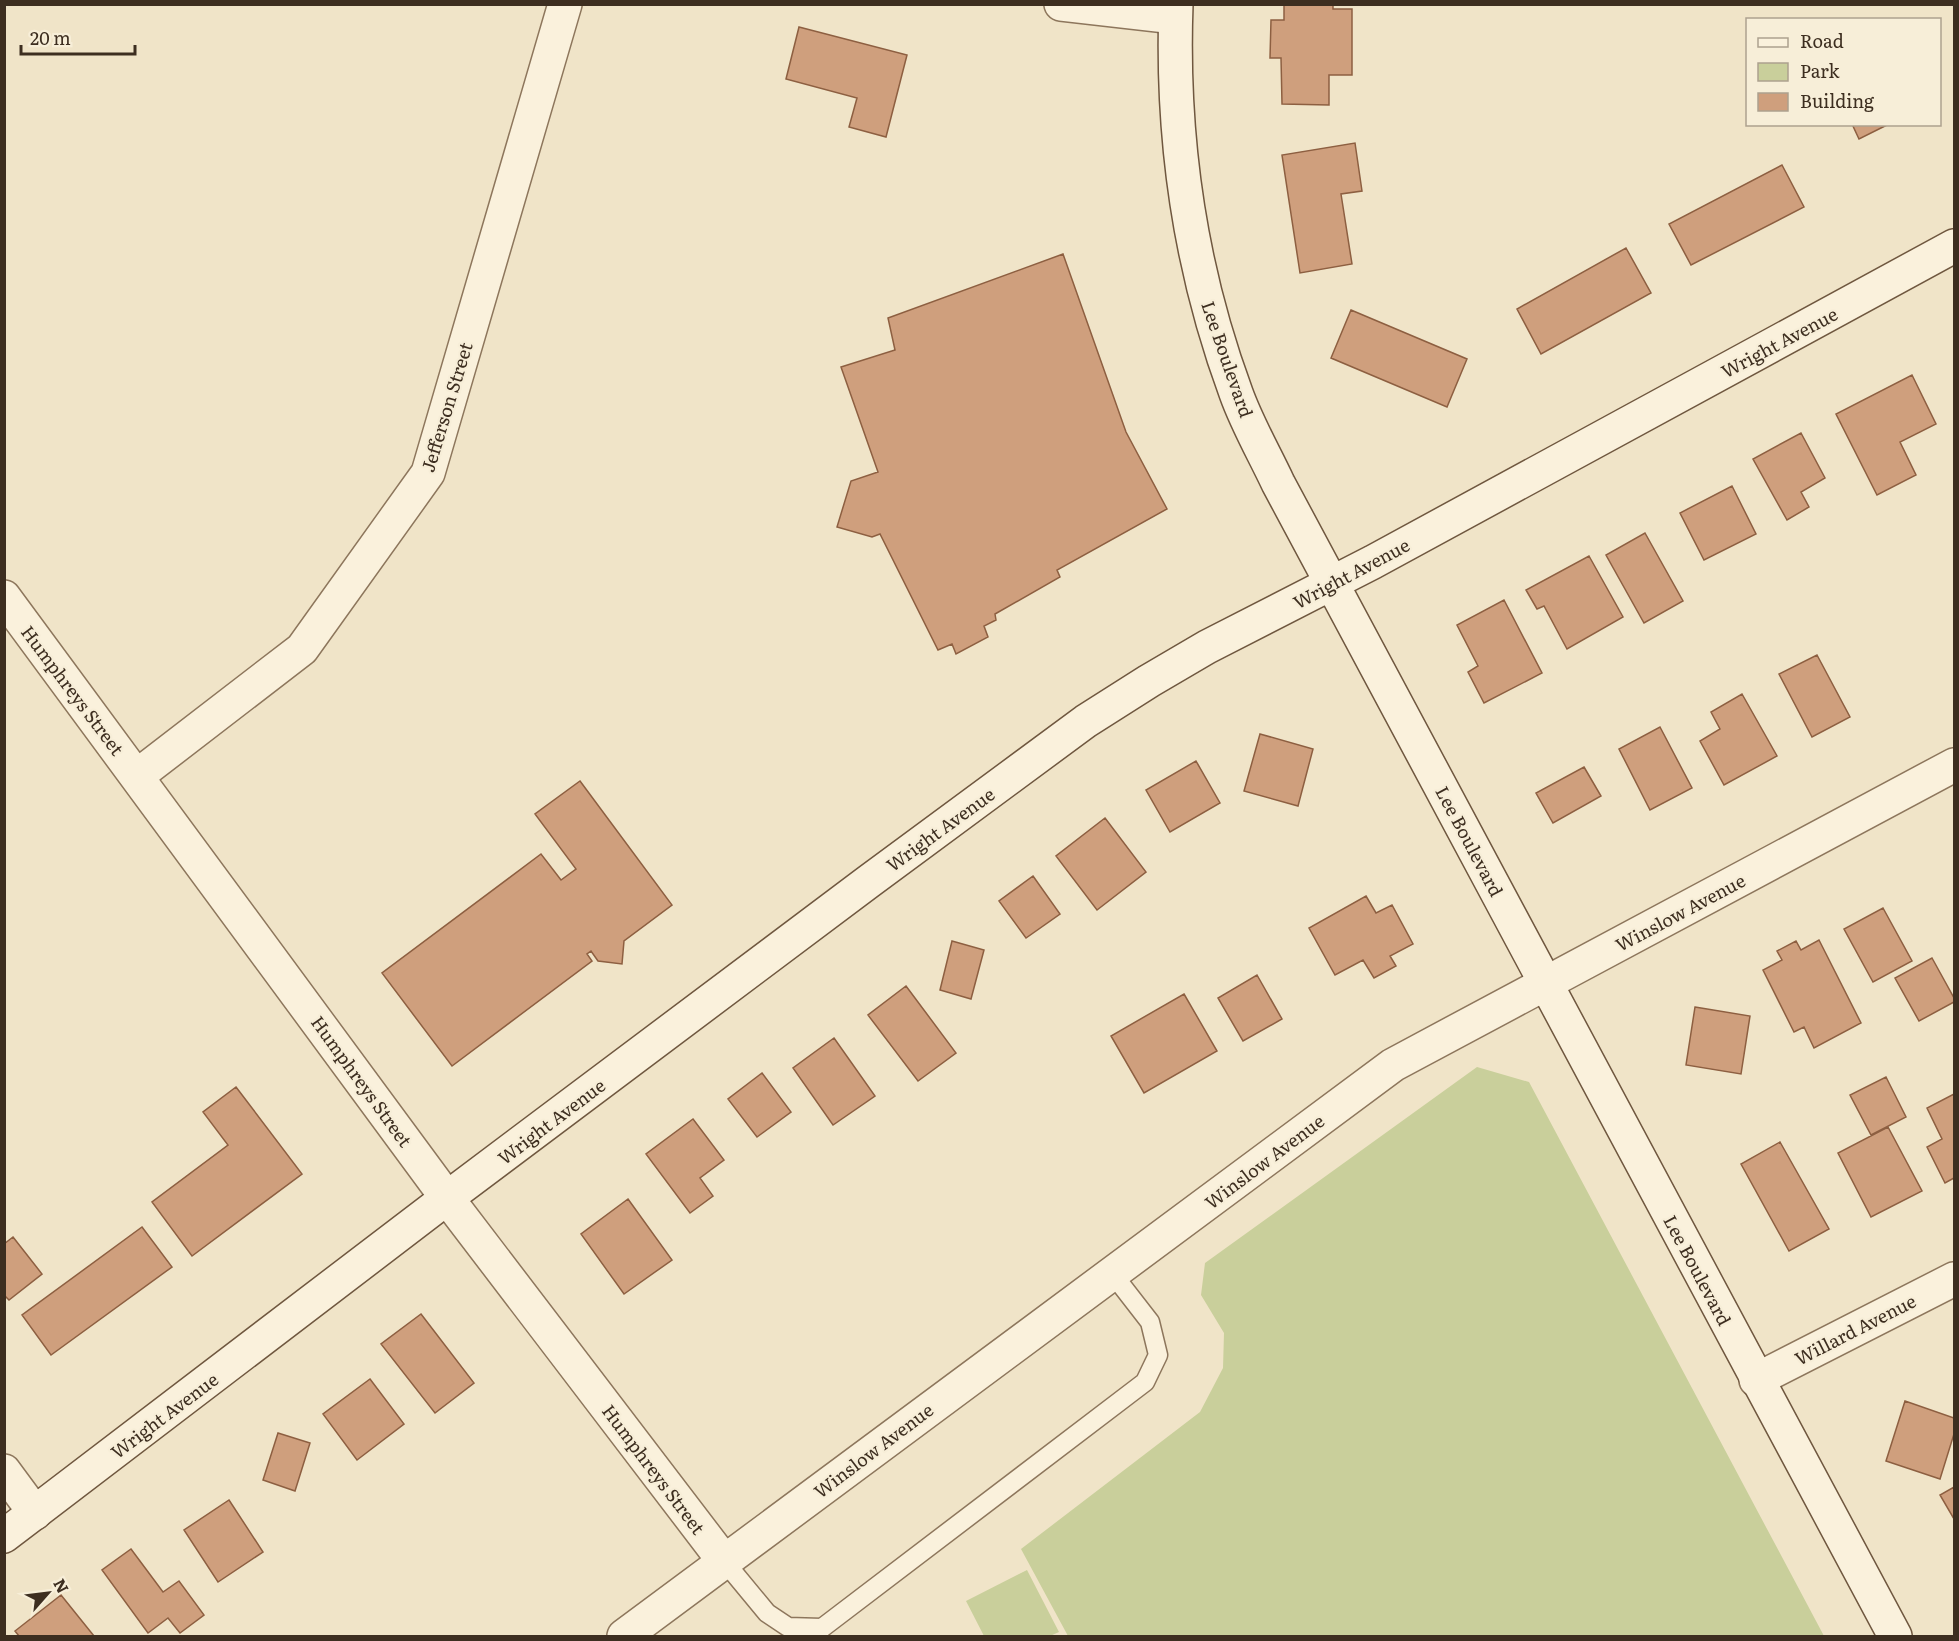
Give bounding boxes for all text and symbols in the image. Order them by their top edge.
scale bar [21,18,135,56]
legend [1746,18,1941,126]
text: 20 m [30,24,71,51]
text: Road [1800,27,1844,54]
text: Park [1800,57,1841,84]
text: Building [1800,87,1875,114]
street label: Lee Boulevard [1195,297,1261,421]
street label: Wright Avenue [1716,300,1842,384]
street label: Jefferson Street [413,338,479,475]
street label: Wright Avenue [1288,531,1414,615]
street label: Humphreys Street [15,619,131,761]
street label: Wright Avenue [880,780,1000,878]
street label: Lee Boulevard [1430,781,1510,901]
street label: Winslow Avenue [1610,866,1750,958]
street label: Humphreys Street [305,1010,419,1153]
street label: Wright Avenue [492,1072,610,1170]
street label: Winslow Avenue [1199,1107,1329,1215]
street label: Lee Boulevard [1658,1210,1738,1330]
street label: Willard Avenue [1790,1287,1920,1371]
street label: Wright Avenue [105,1366,223,1464]
street label: Winslow Avenue [808,1396,938,1504]
street label: Humphreys Street [596,1398,712,1540]
north arrow [18,1563,78,1623]
text: N [48,1574,76,1597]

